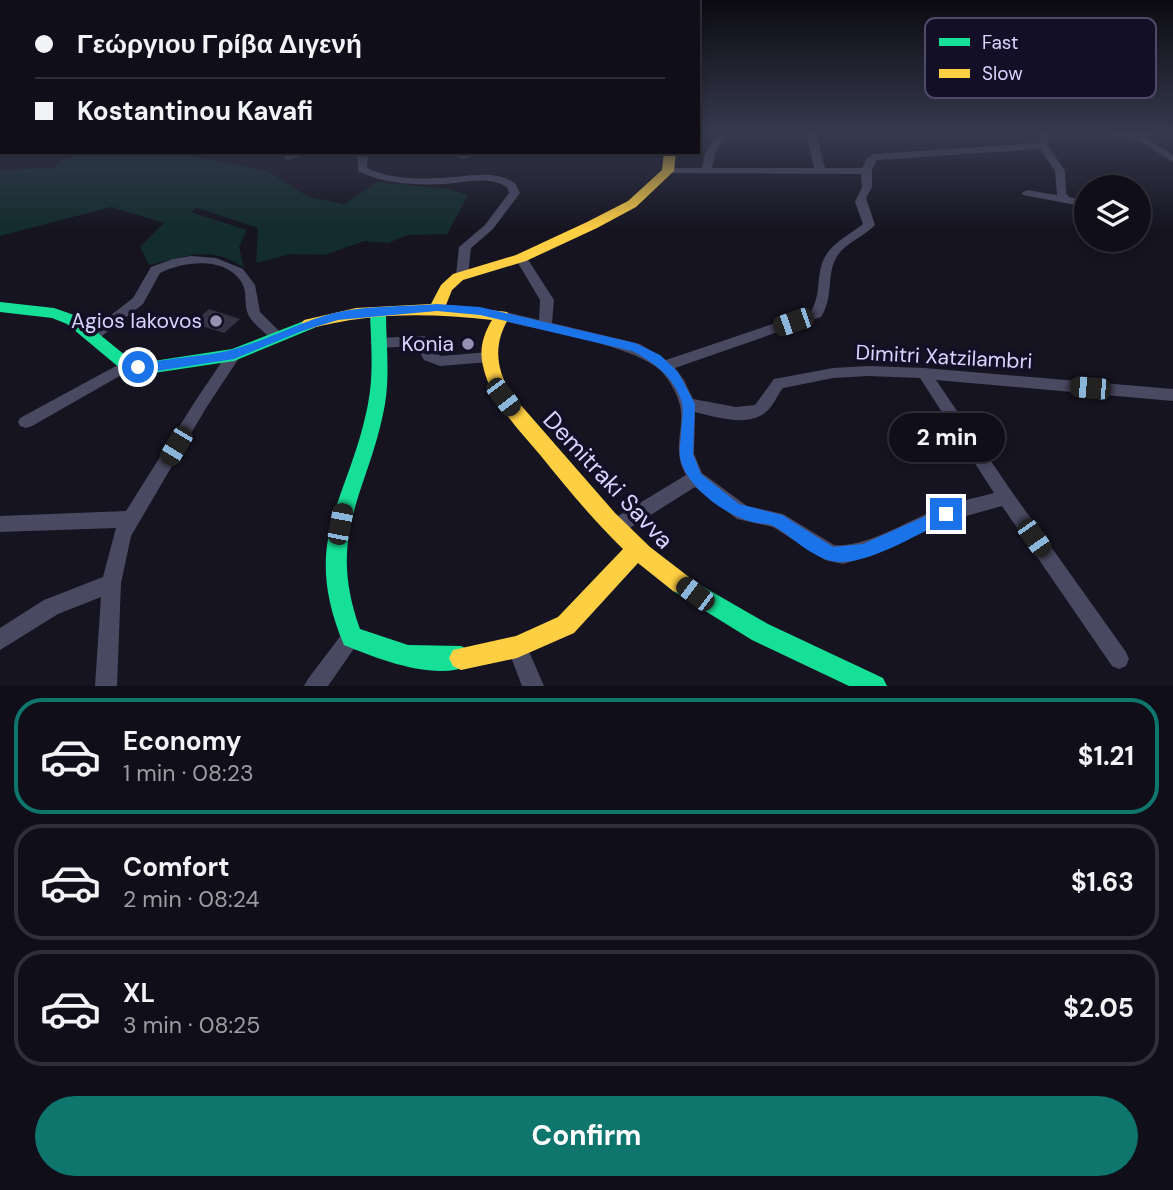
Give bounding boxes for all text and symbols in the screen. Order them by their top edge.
legend [925,18,1156,98]
text: Γεώργιου Γρίβα Διγενή [77,27,362,61]
text: Fast [982,30,1018,55]
text: Slow [982,61,1023,86]
text: Kostantinou Kavafi [77,94,313,128]
map controls [1074,175,1151,252]
button: layers [1074,175,1151,252]
car [770,305,817,339]
place label: Agios Iakovos [71,307,202,335]
marker: Agios Iakovos [208,313,224,329]
place label: Konia [401,330,454,358]
marker: Konia [460,336,476,352]
street label: Dimitri Xatzilambri [855,338,1033,376]
route start [122,351,154,383]
car [482,374,525,420]
car [1069,376,1112,400]
street label: Demitraki Savva [537,404,680,555]
callout: 2 min [888,412,1004,462]
text: 2 min [917,422,977,452]
car [157,423,196,469]
route end [930,498,962,530]
car [326,501,355,547]
car [1014,515,1055,561]
car [672,573,719,615]
text: Economy [123,724,241,758]
icon: car [39,725,102,788]
text: $1.21 [1078,739,1134,773]
text: 1 min · 08:23 [123,758,254,788]
text: Comfort [123,850,229,884]
icon: car [39,851,102,914]
text: $1.63 [1071,865,1134,899]
text: 2 min · 08:24 [123,884,260,914]
text: XL [123,976,155,1010]
icon: car [39,977,102,1040]
text: $2.05 [1063,991,1134,1025]
text: 3 min · 08:25 [123,1010,260,1040]
button: Confirm [35,1096,1138,1176]

